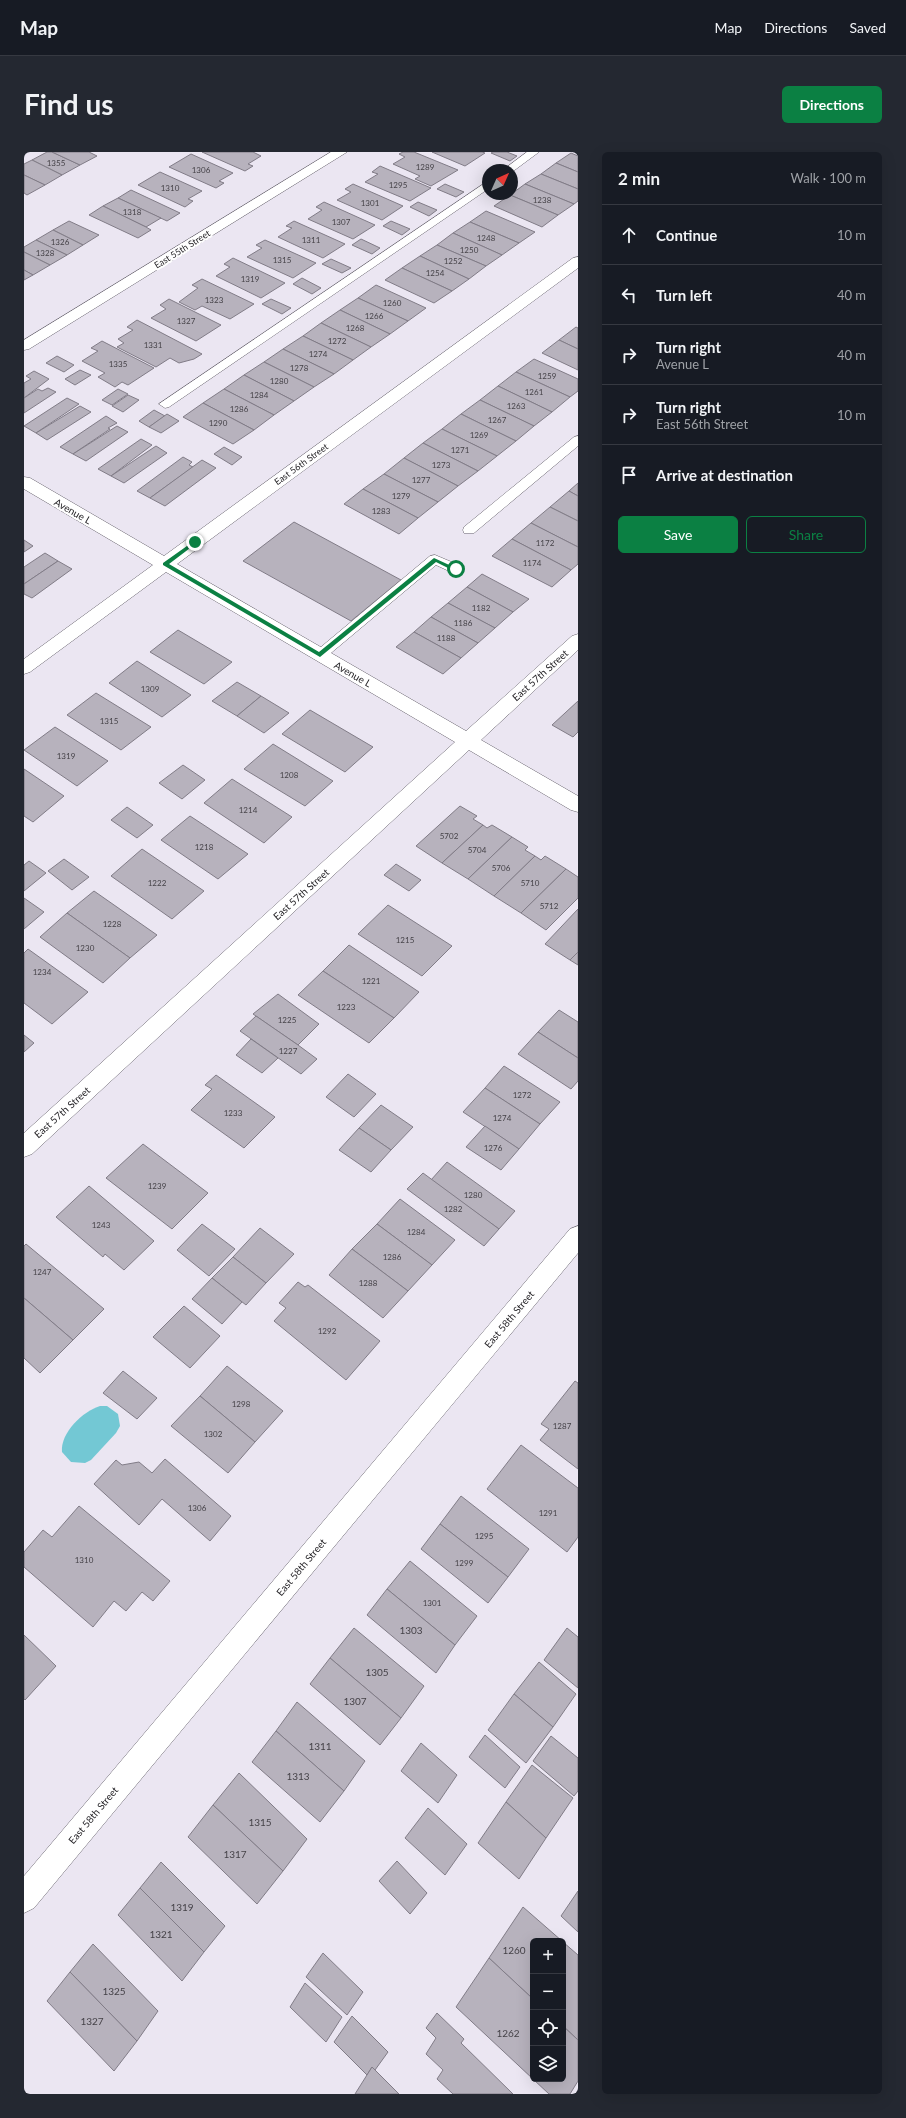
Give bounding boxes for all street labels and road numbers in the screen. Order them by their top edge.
street label: East 55th Street [152,227,213,271]
street label: East 56th Street [272,440,331,487]
street label: Avenue L [52,496,94,526]
street label: East 57th Street [510,647,571,703]
street label: Avenue L [332,659,374,689]
street label: East 57th Street [271,866,332,922]
street label: East 57th Street [32,1084,93,1140]
street label: East 58th Street [482,1288,537,1350]
street label: East 58th Street [274,1536,329,1598]
street label: East 58th Street [66,1784,121,1846]

